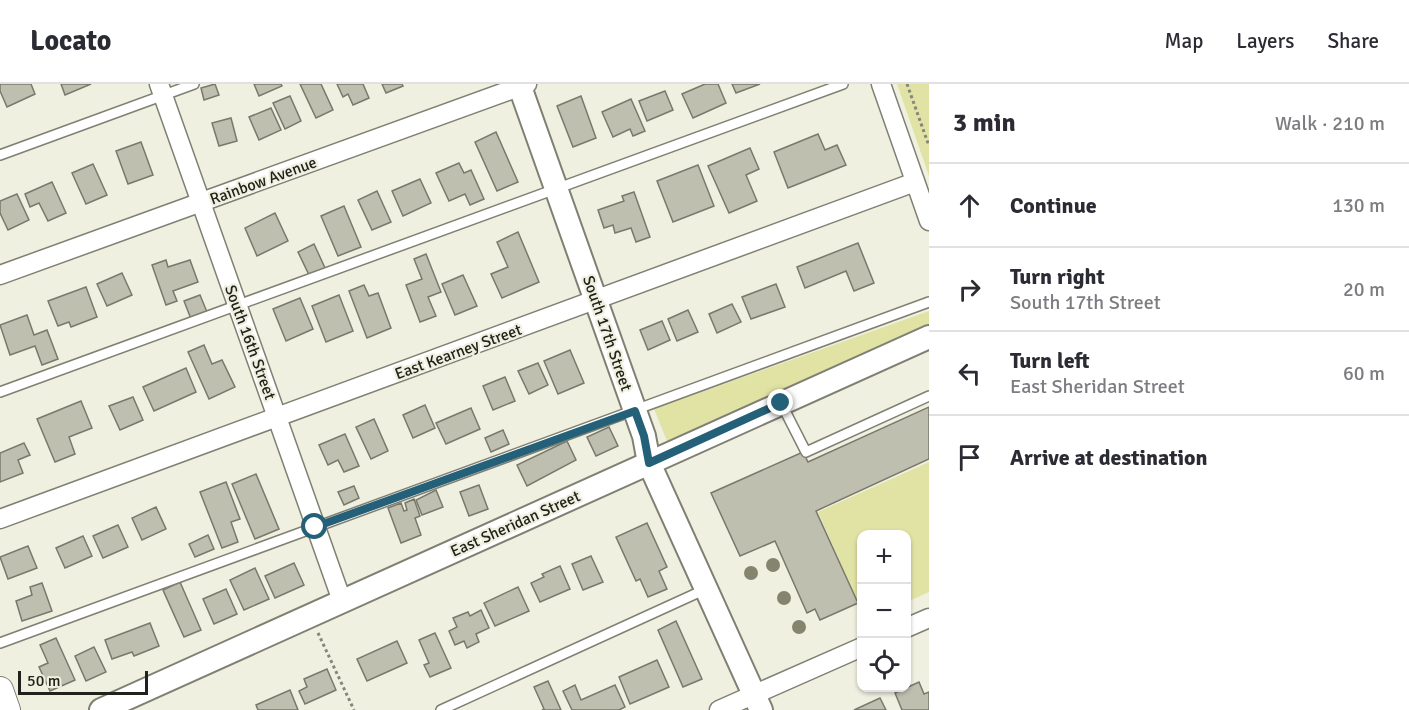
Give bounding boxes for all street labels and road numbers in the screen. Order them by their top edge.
street label: Rainbow Avenue [207,152,320,210]
street label: South 17th Street [578,273,636,394]
street label: South 16th Street [220,282,280,403]
street label: East Kearney Street [392,320,525,384]
street label: East Sheridan Street [447,486,584,561]

